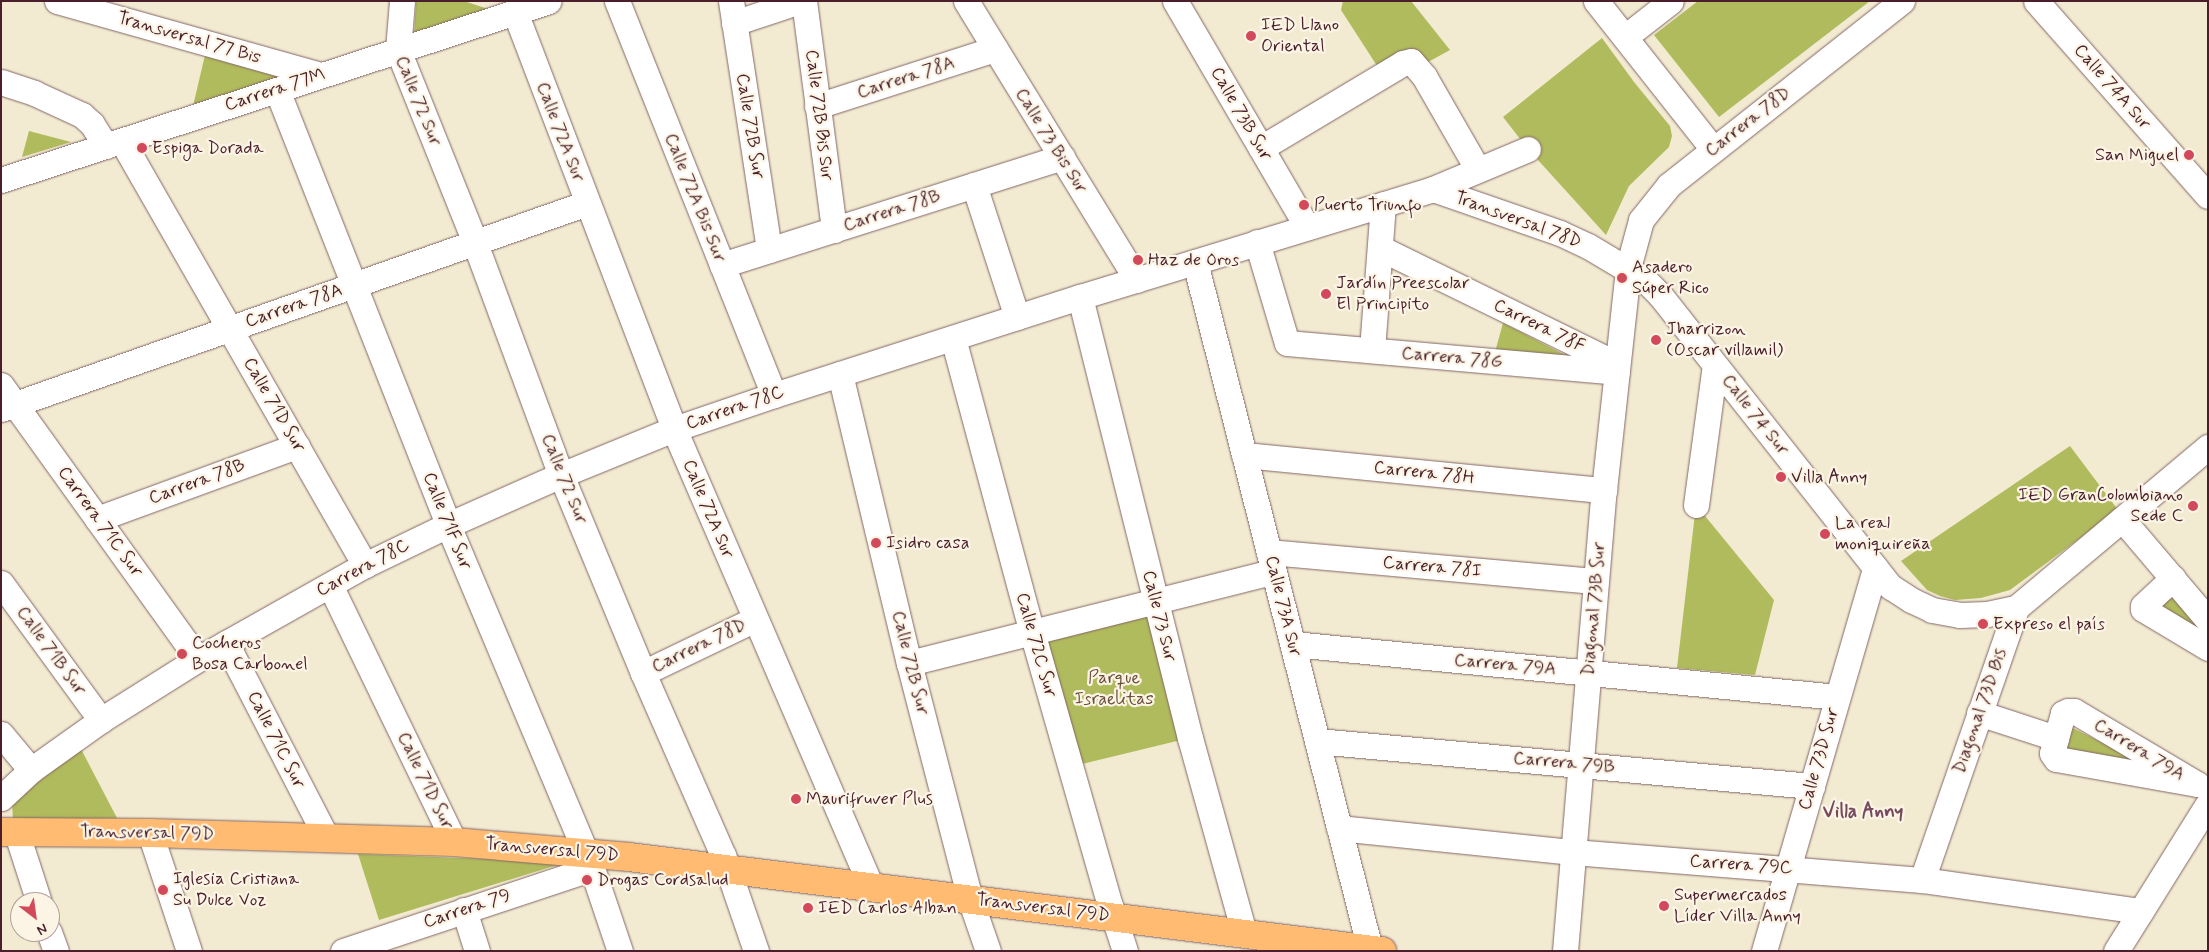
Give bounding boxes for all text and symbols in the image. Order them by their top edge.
street label: Transversal 77 Bis [115,7,263,69]
place label: IED Llano Oriental [1261,15,1346,58]
marker: IED Llano Oriental [1245,30,1257,42]
street label: Calle 74A Sur [2068,39,2156,135]
street label: Calle 72B Bis Sur [800,47,838,183]
street label: Carrera 78A [854,52,958,104]
street label: Calle 72 Sur [390,53,446,149]
street label: Calle 73B Sur [1206,63,1276,165]
street label: Carrera 77M [222,64,328,116]
street label: Calle 72B Sur [731,72,769,180]
street label: Calle 72A Sur [531,78,589,186]
street label: Carrera 78D [1701,82,1795,162]
street label: Calle 73 Bis Sur [1010,84,1092,198]
street label: Calle 72A Bis Sur [660,131,730,265]
place label: Espiga Dorada [152,137,263,159]
marker: Espiga Dorada [136,142,148,154]
place label: San Miguel [2098,144,2179,166]
marker: San Miguel [2183,149,2195,161]
street label: Carrera 78B [841,185,943,237]
street label: Transversal 78D [1452,187,1584,253]
place label: Puerto Triunfo [1314,194,1422,216]
marker: Puerto Triunfo [1298,199,1310,211]
place label: Haz de Oros [1148,249,1240,271]
marker: Haz de Oros [1132,254,1144,266]
place label: Asadero Súper Rico [1632,257,1709,300]
marker: Asadero Súper Rico [1616,272,1628,284]
place label: Jardín Preescolar El Principito [1336,273,1468,316]
street label: Carrera 78A [243,279,345,333]
marker: Jardín Preescolar El Principito [1320,288,1332,300]
street label: Carrera 78F [1490,295,1588,357]
place label: Jharrizon (Oscar villamil) [1666,319,1783,362]
marker: Jharrizon (Oscar villamil) [1650,334,1662,346]
street label: Carrera 78G [1401,343,1503,373]
street label: Calle 71D Sur [238,354,310,456]
street label: Calle 74 Sur [1717,370,1793,460]
street label: Carrera 78C [683,381,787,435]
street label: Calle 72 Sur [536,431,592,527]
street label: Carrera 78B [146,455,248,509]
street label: Calle 72A Sur [677,456,739,562]
street label: Carrera 78H [1373,457,1475,489]
street label: Carrera 71C Sur [53,463,147,581]
place label: Villa Anny [1791,466,1867,488]
street label: Calle 71F Sur [418,469,476,573]
marker: Villa Anny [1775,471,1787,483]
place label: IED GranColombiano Sede C [2012,485,2183,528]
marker: IED GranColombiano Sede C [2187,500,2199,512]
place label: La real moniquireña [1835,513,1930,556]
marker: La real moniquireña [1819,528,1831,540]
place label: Isidro casa [886,532,969,554]
street label: Carrera 78C [313,534,413,602]
marker: Isidro casa [870,537,882,549]
street label: Diagonal 73B Sur [1577,541,1611,677]
street label: Carrera 78I [1382,552,1482,582]
street label: Calle 73A Sur [1260,553,1306,659]
street label: Calle 73 Sur [1137,568,1181,664]
street label: Calle 72C Sur [1011,590,1061,700]
street label: Calle 71B Sur [12,602,90,700]
street label: Calle 72B Sur [887,609,933,717]
place label: Expreso el país [1993,613,2105,635]
street label: Carrera 78D [648,614,750,678]
marker: Expreso el país [1977,618,1989,630]
place label: Cocheros Bosa Carbonel [192,633,301,676]
street label: Diagonal 73D Bis [1948,645,2012,777]
marker: Cocheros Bosa Carbonel [176,648,188,660]
street label: Carrera 79A [1453,650,1557,680]
park label: Parque Israelitas [1074,668,1154,711]
street label: Calle 71C Sur [242,688,310,792]
street label: Calle 73D Sur [1794,705,1844,813]
street label: Carrera 79A [2090,714,2188,786]
street label: Calle 71D Sur [392,729,458,833]
street label: Carrera 79B [1512,748,1616,778]
place label: Maurifruver Plus [806,788,933,810]
marker: Maurifruver Plus [790,793,802,805]
district label: Villa Anny [1823,801,1903,823]
street label: Transversal 79D [80,821,214,845]
street label: Transversal 79D [484,833,620,867]
street label: Carrera 79C [1689,851,1793,879]
place label: Iglesia Cristiana Su Dulce Voz [173,869,299,912]
place label: Drogas Cordsalud [597,869,731,891]
marker: Drogas Cordsalud [581,874,593,886]
marker: Iglesia Cristiana Su Dulce Voz [157,884,169,896]
street label: Carrera 79 [421,885,513,933]
place label: Supermercados Líder Villa Anny [1674,885,1796,928]
street label: Transversal 79D [975,889,1111,927]
north arrow [10,892,60,942]
place label: IED Carlos Alban [818,897,960,919]
marker: Supermercados Líder Villa Anny [1658,900,1670,912]
marker: IED Carlos Alban [802,902,814,914]
text: N [33,919,51,939]

